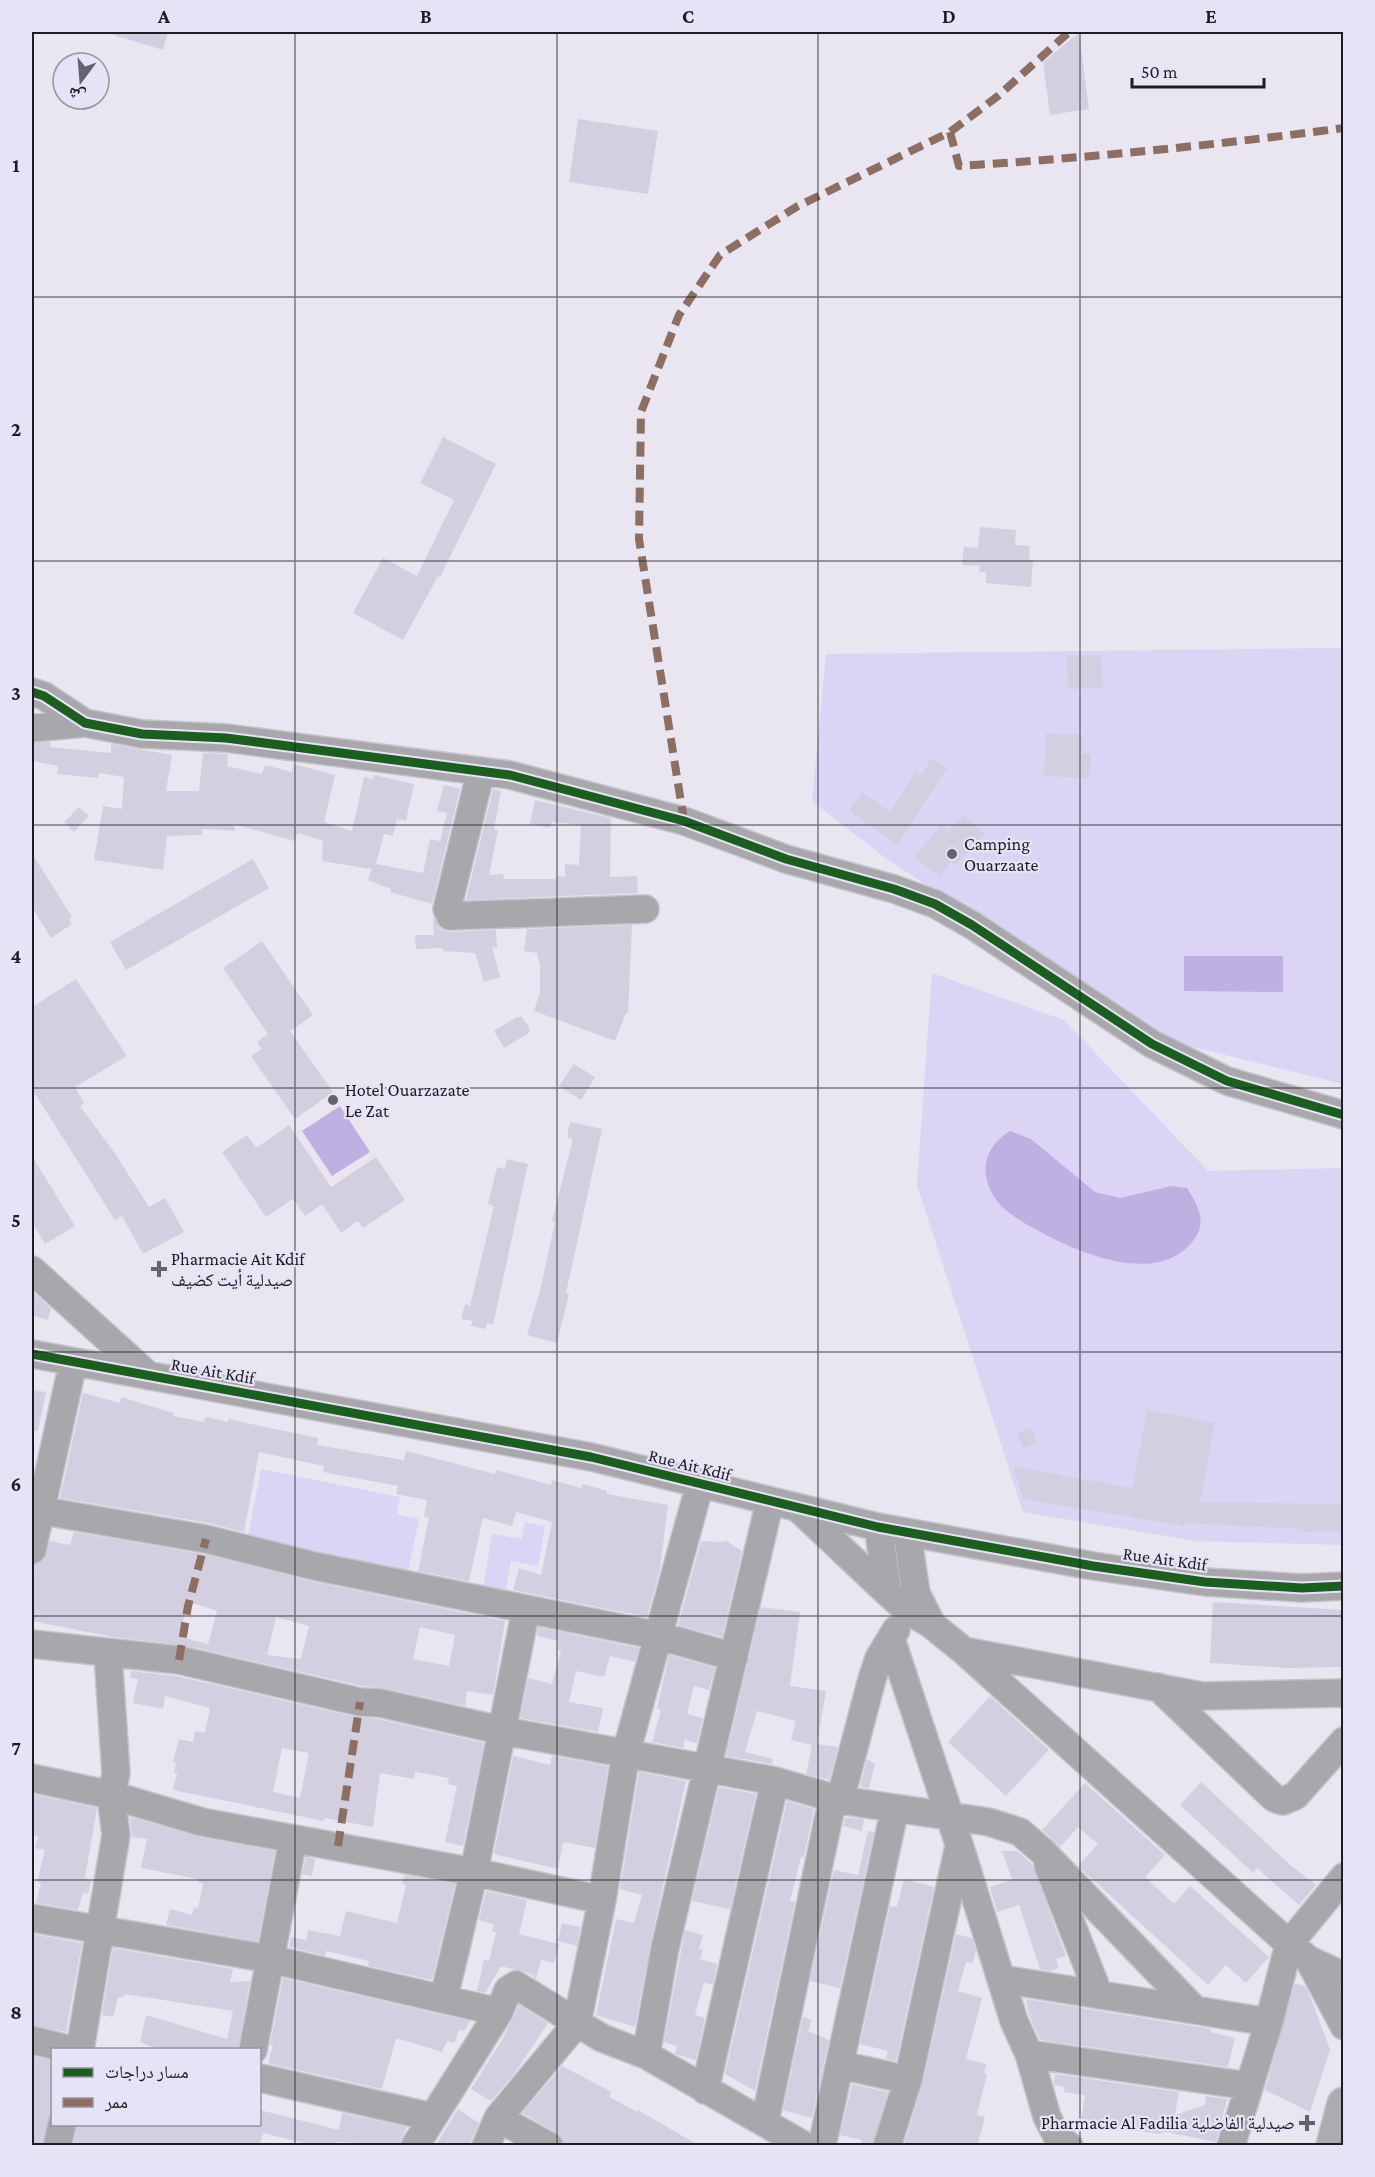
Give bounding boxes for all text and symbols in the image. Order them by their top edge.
text: A [157,5,171,27]
text: B [420,5,432,27]
text: C [682,5,694,27]
text: D [942,5,956,27]
text: E [1205,5,1217,27]
north arrow [51,51,111,111]
scale bar [1132,51,1264,89]
text: 50 m [1141,62,1178,82]
text: ش [66,83,88,105]
text: 1 [12,154,20,176]
text: 2 [11,418,21,440]
text: 3 [11,682,21,704]
place label: Camping Ouarzaate [964,834,1038,875]
marker: Camping Ouarzaate [945,847,959,861]
text: 4 [11,945,22,967]
place label: Hotel Ouarzazate Le Zat [345,1080,470,1121]
marker: Hotel Ouarzazate Le Zat [326,1093,340,1107]
text: 5 [11,1209,21,1231]
place label: Pharmacie Ait Kdif صيدلية أيت كضيف [171,1249,306,1290]
marker: Pharmacie Ait Kdif صيدلية أيت كضيف [152,1262,166,1276]
street label: Rue Ait Kdif [170,1354,258,1388]
street label: Rue Ait Kdif [647,1445,735,1485]
text: 6 [11,1473,21,1495]
street label: Rue Ait Kdif [1122,1543,1210,1575]
text: 7 [11,1737,21,1759]
text: 8 [10,2001,22,2023]
legend [51,2048,261,2126]
text: مسار دراجات [105,2062,189,2082]
text: ممر [104,2092,128,2112]
place label: Pharmacie Al Fadilia صيدلية الفاضلية [1041,2113,1295,2133]
marker: Pharmacie Al Fadilia صيدلية الفاضلية [1300,2116,1314,2130]

